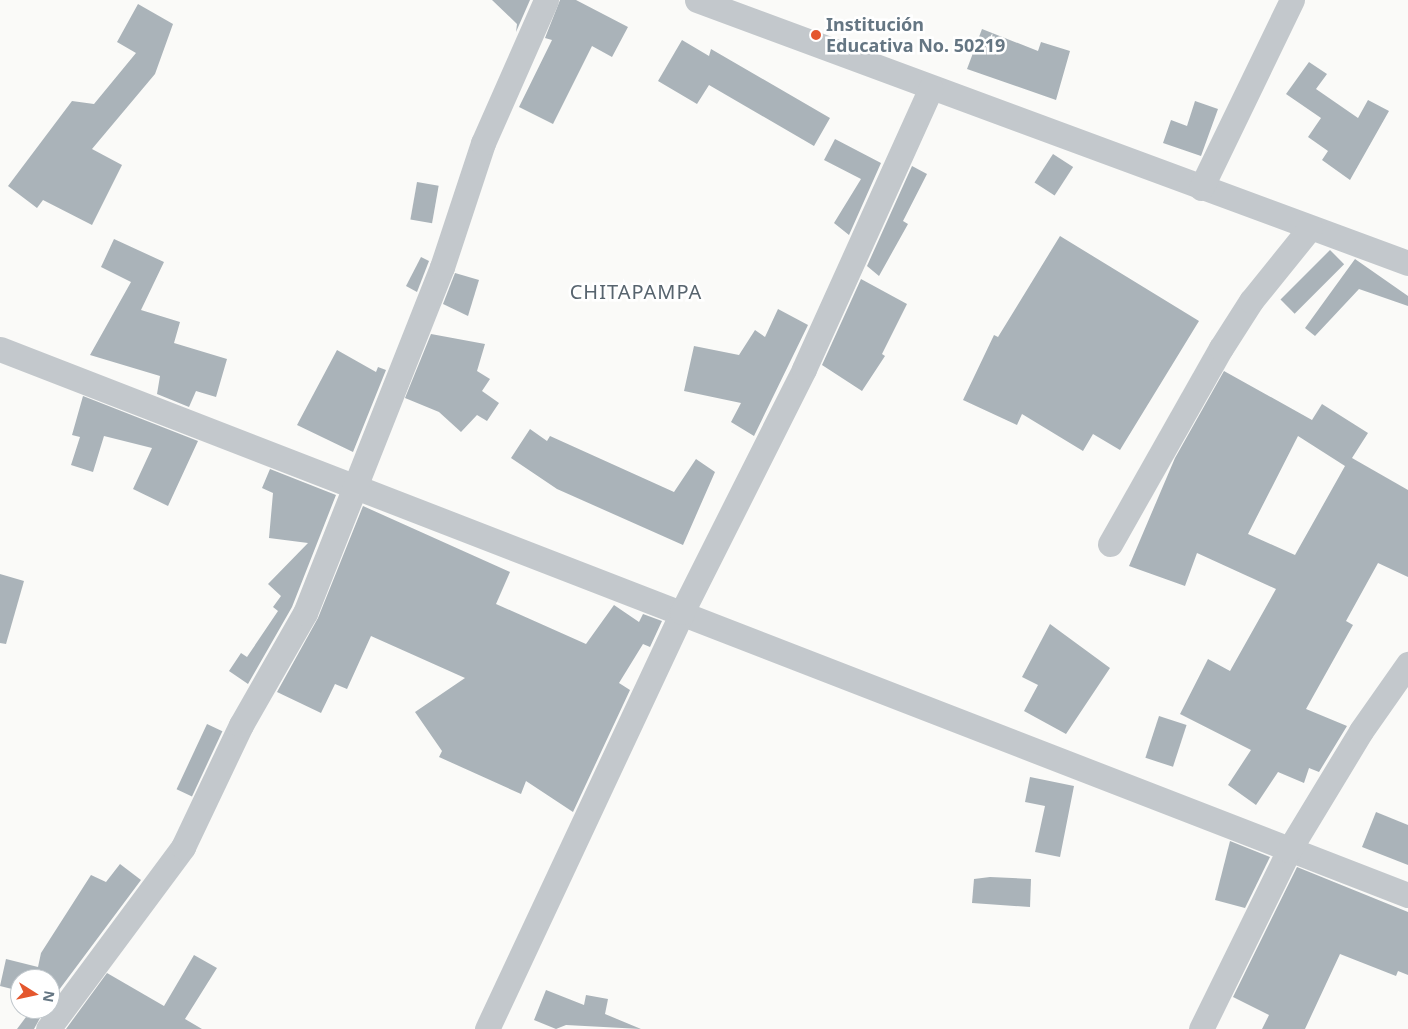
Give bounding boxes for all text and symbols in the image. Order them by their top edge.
place label: Institución Educativa No. 50219 [826,14,1005,56]
marker: Institución Educativa No. 50219 [810,29,822,41]
district label: CHITAPAMPA [568,279,704,303]
north arrow [10,969,60,1019]
text: N [39,989,60,1004]

